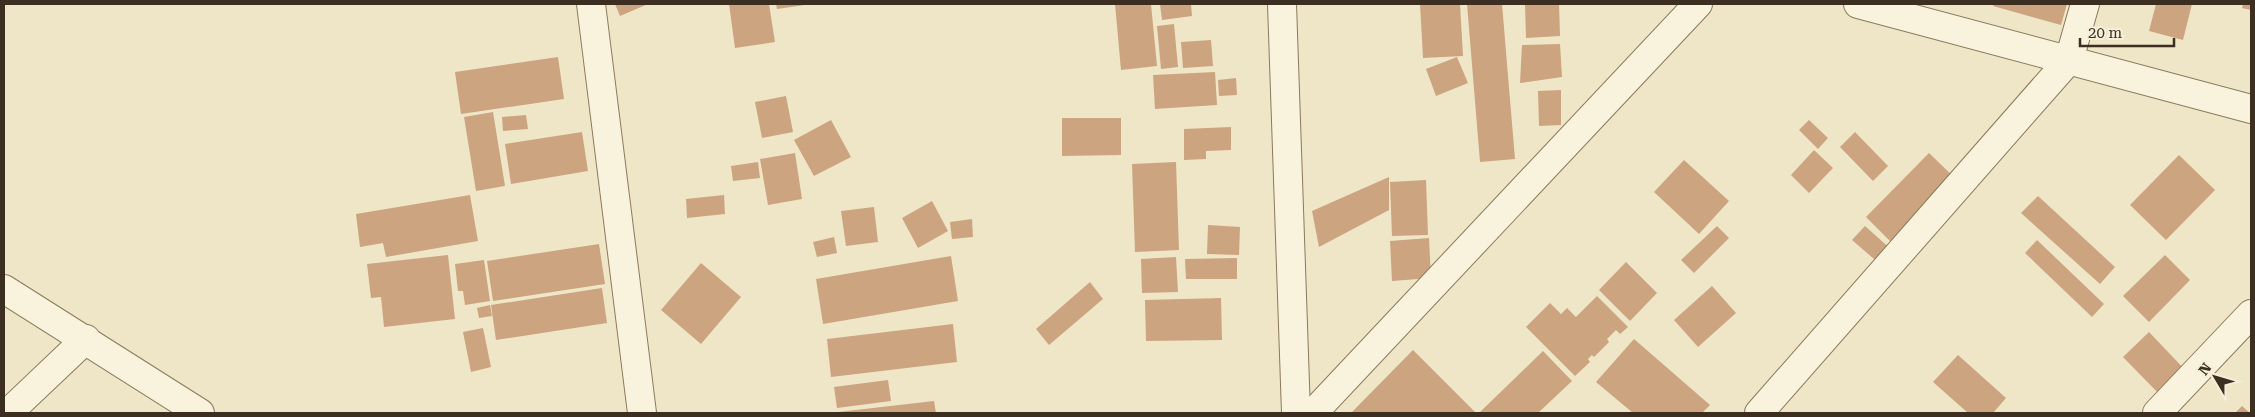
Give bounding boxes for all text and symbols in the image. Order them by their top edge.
scale bar [2080,15,2174,47]
text: 20 m [2088,24,2123,42]
north arrow [2190,352,2240,402]
text: N [2195,360,2215,378]

